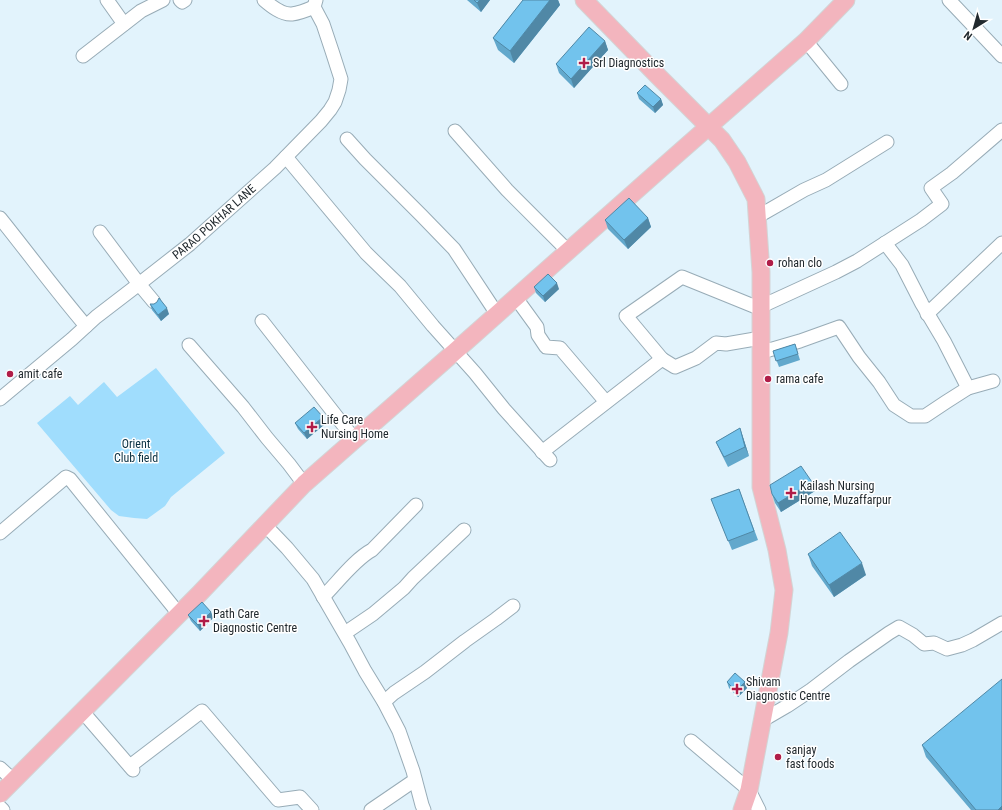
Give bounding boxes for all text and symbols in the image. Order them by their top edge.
north arrow [954,8,994,48]
text: N [961,28,975,43]
place label: Srl Diagnostics [593,56,664,70]
marker: Srl Diagnostics [578,57,590,69]
street label: PARAO POKHAR LANE [170,182,259,262]
place label: rohan clo [778,256,822,270]
marker: rohan clo [765,258,775,268]
place label: amit cafe [18,367,63,381]
marker: amit cafe [5,369,15,379]
place label: rama cafe [776,372,824,386]
marker: rama cafe [763,374,773,384]
place label: Life Care Nursing Home [321,413,389,441]
marker: Life Care Nursing Home [306,421,318,433]
park label: Orient Club field [114,437,158,465]
place label: Kailash Nursing Home, Muzaffarpur [800,479,892,507]
marker: Kailash Nursing Home, Muzaffarpur [785,487,797,499]
place label: Path Care Diagnostic Centre [213,607,298,635]
marker: Path Care Diagnostic Centre [198,615,210,627]
place label: Shivam Diagnostic Centre [746,675,831,703]
marker: Shivam Diagnostic Centre [731,683,743,695]
place label: sanjay fast foods [786,743,835,771]
marker: sanjay fast foods [773,752,783,762]

